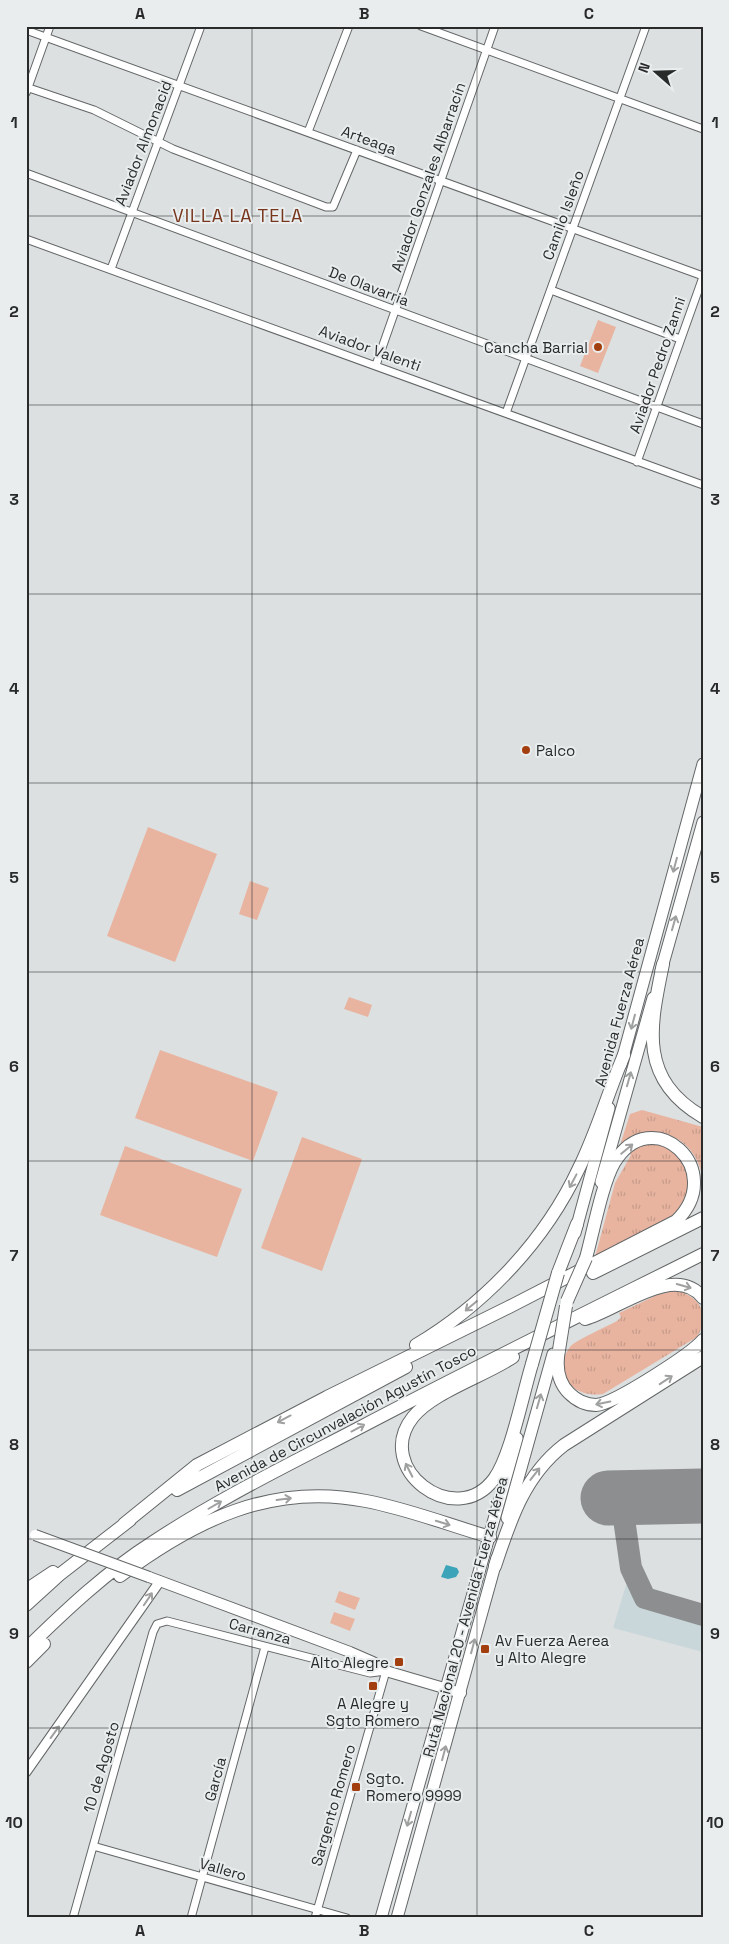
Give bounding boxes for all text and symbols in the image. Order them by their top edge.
text: A [135,3,145,24]
text: B [359,3,369,24]
text: C [584,3,594,24]
north arrow [632,48,682,98]
text: N [634,60,654,75]
street label: Aviador Almonacid [110,78,176,208]
street label: Aviador Gonzales Albarracín [387,80,469,274]
text: 1 [10,112,18,133]
text: 1 [711,112,719,133]
street label: Arteaga [339,121,400,159]
street label: Camilo Isleño [538,167,588,263]
district label: VILLA LA TELA [173,204,303,227]
street label: De Olavarria [326,262,412,310]
street label: Aviador Pedro Zanni [625,294,689,436]
text: 2 [9,301,19,322]
text: 2 [710,301,720,322]
street label: Aviador Valenti [316,321,424,375]
place label: Cancha Barrial [484,338,588,357]
marker: Cancha Barrial [592,341,604,353]
text: 3 [9,489,19,510]
text: 3 [710,489,720,510]
text: 4 [9,678,19,699]
text: 4 [710,678,720,699]
place label: Palco [536,741,575,760]
marker: Palco [520,744,532,756]
one-way arrow [670,856,679,872]
text: 5 [9,867,19,888]
text: 5 [710,867,720,888]
one-way arrow [670,916,680,932]
street label: Avenida Fuerza Aérea [590,935,648,1089]
one-way arrow [627,1013,637,1029]
text: 6 [9,1056,19,1077]
text: 6 [710,1056,720,1077]
one-way arrow [625,1072,634,1088]
one-way arrow [621,1143,634,1154]
one-way arrow [568,1173,577,1188]
text: 7 [10,1245,19,1266]
text: 7 [711,1245,720,1266]
one-way arrow [675,1281,691,1291]
one-way arrow [464,1300,477,1311]
street label: Avenida de Circunvalación Agustín Tosco [211,1341,479,1495]
one-way arrow [659,1375,673,1385]
one-way arrow [535,1394,545,1410]
one-way arrow [596,1398,612,1408]
one-way arrow [277,1415,292,1424]
one-way arrow [350,1423,365,1432]
text: 8 [9,1434,19,1455]
text: 8 [710,1434,720,1455]
one-way arrow [404,1463,413,1478]
one-way arrow [530,1468,541,1481]
street label: Ruta Nacional 20 - Avenida Fuerza Aérea [418,1474,512,1759]
one-way arrow [276,1494,292,1504]
one-way arrow [207,1499,221,1509]
one-way arrow [435,1518,451,1528]
one-way arrow [143,1592,153,1606]
street label: Carranza [227,1614,294,1648]
text: 9 [9,1623,19,1644]
text: 9 [710,1623,720,1644]
place label: Av Fuerza Aerea y Alto Alegre [495,1631,610,1667]
one-way arrow [469,1638,478,1654]
marker: Av Fuerza Aerea y Alto Alegre [479,1643,491,1655]
place label: Alto Alegre [310,1653,389,1672]
marker: Alto Alegre [393,1656,405,1668]
marker: A Alegre y Sgto Romero [367,1680,379,1692]
place label: A Alegre y Sgto Romero [326,1694,420,1730]
street label: 10 de Agosto [79,1719,123,1815]
one-way arrow [50,1725,60,1739]
street label: Sargento Romero [307,1742,359,1868]
one-way arrow [440,1745,449,1761]
street label: García [200,1754,230,1803]
place label: Sgto. Romero 9999 [366,1769,462,1805]
marker: Sgto. Romero 9999 [350,1781,362,1793]
one-way arrow [404,1811,414,1827]
text: 10 [5,1812,23,1833]
text: 10 [706,1812,724,1833]
street label: Vallero [197,1853,249,1885]
text: A [135,1920,145,1941]
text: B [359,1920,369,1941]
text: C [584,1920,594,1941]

